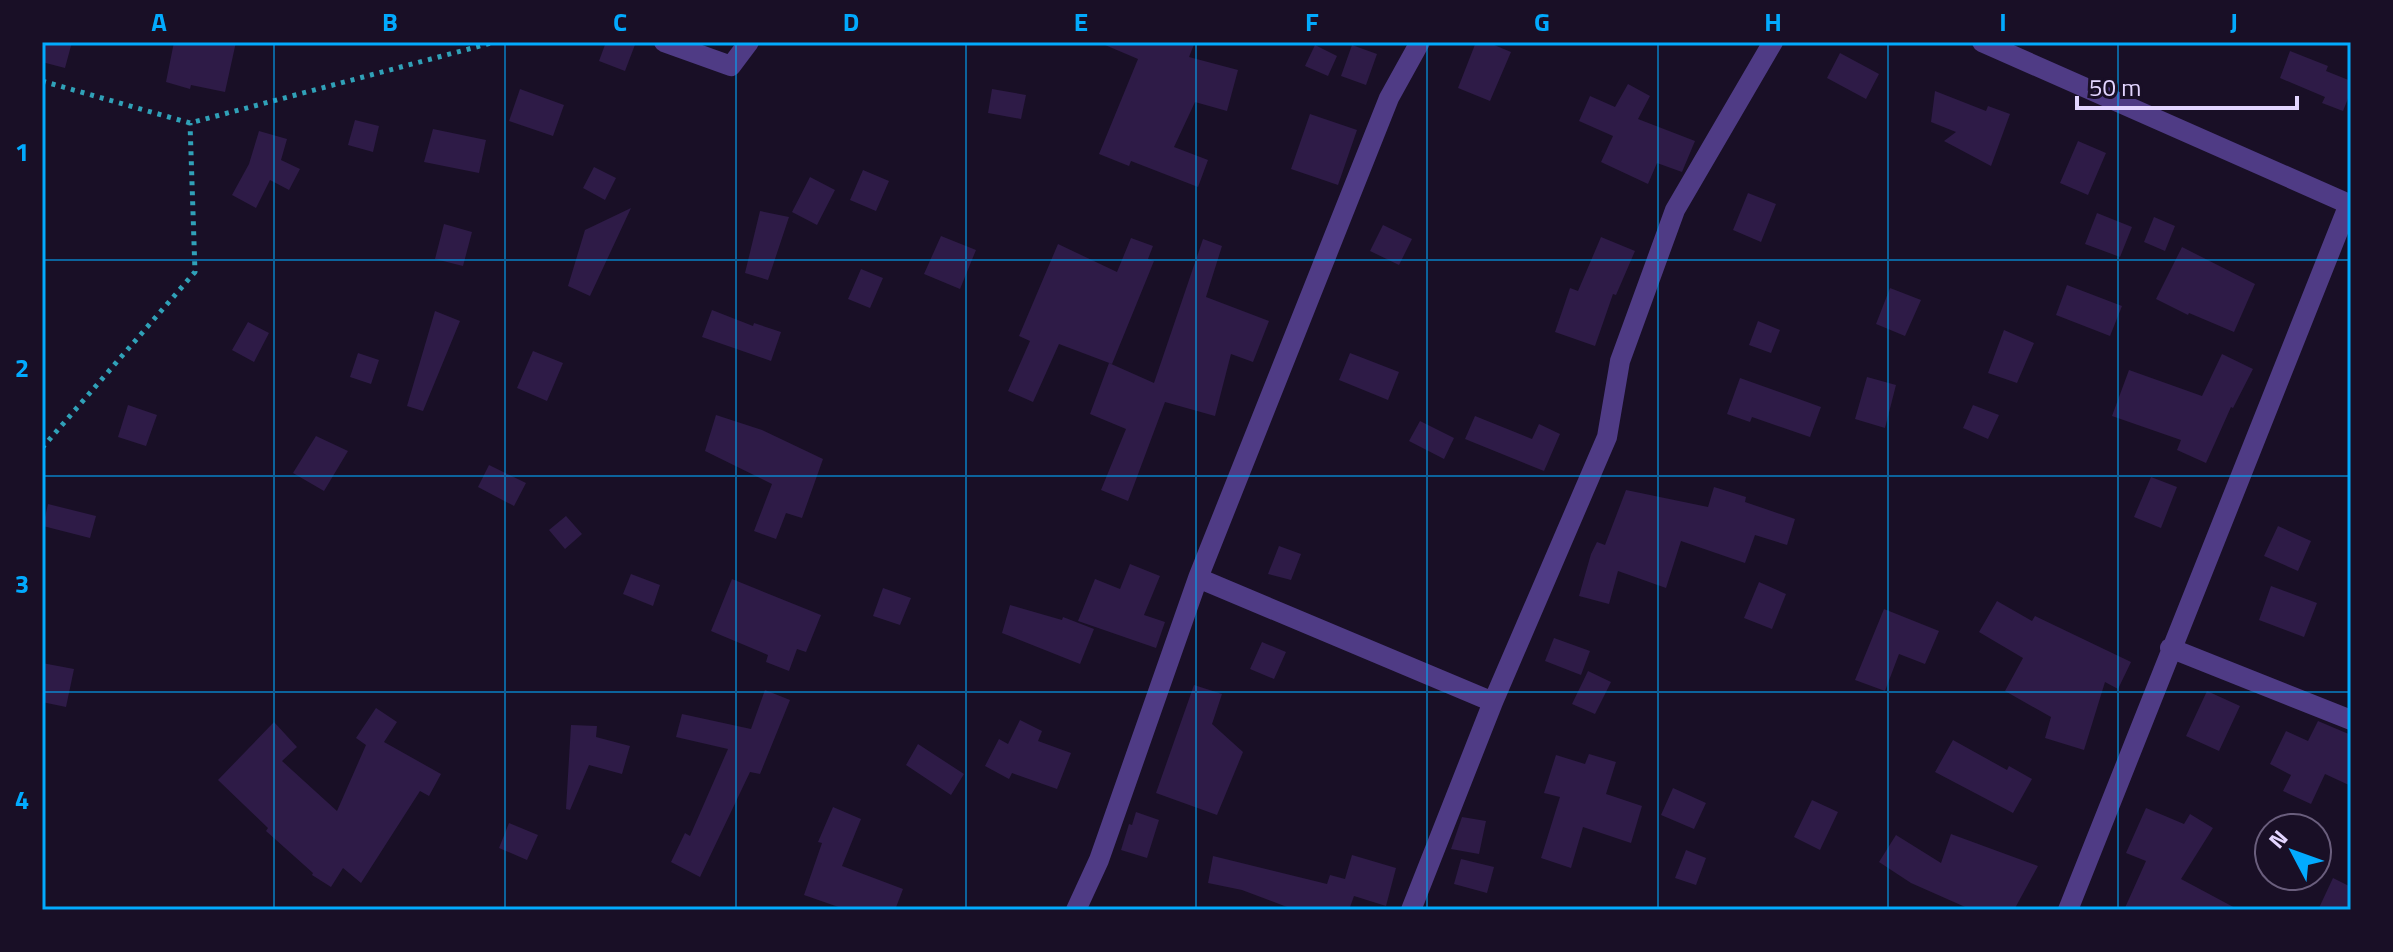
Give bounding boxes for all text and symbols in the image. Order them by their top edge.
text: A [151,2,167,41]
text: B [382,2,398,41]
text: C [613,2,627,41]
text: D [843,2,859,41]
text: E [1074,2,1088,41]
text: F [1305,2,1319,41]
text: G [1534,2,1550,41]
text: H [1764,2,1782,41]
text: I [1999,2,2007,41]
text: J [2230,2,2238,41]
scale bar [2077,60,2297,110]
text: 50 m [2089,69,2141,105]
text: 1 [15,132,29,171]
text: 2 [15,348,29,387]
text: 3 [15,564,29,603]
text: 4 [15,780,29,819]
north arrow [2253,812,2333,892]
text: N [2260,822,2296,856]

